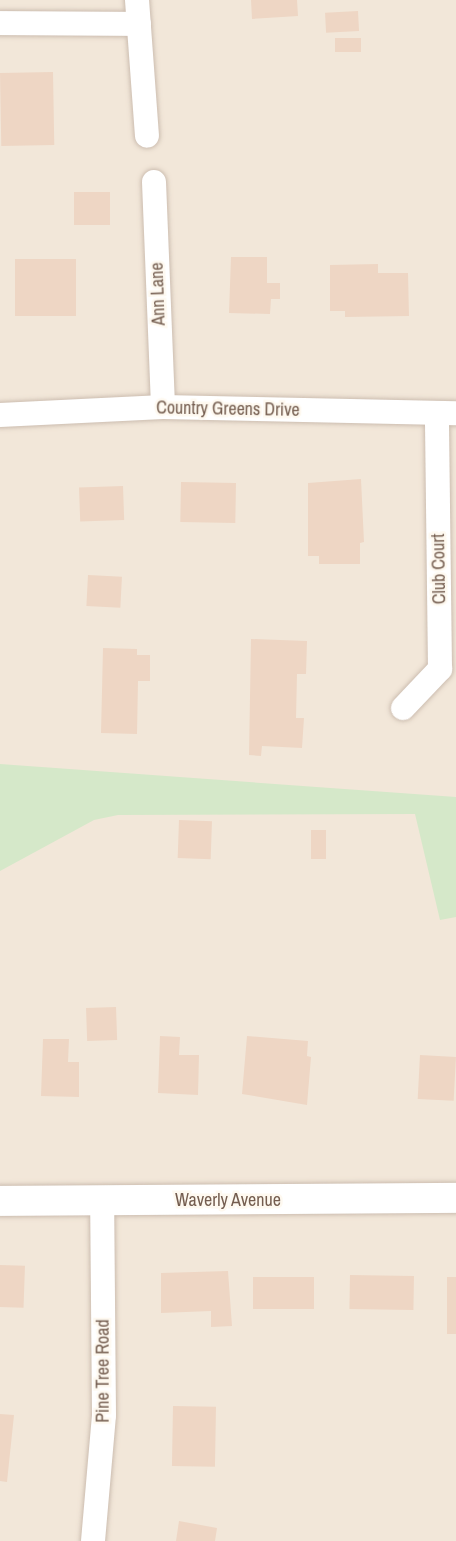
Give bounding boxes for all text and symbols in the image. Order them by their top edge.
street label: Ann Lane [146,262,170,326]
street label: Country Greens Drive [156,397,300,421]
street label: Club Court [428,534,450,604]
street label: Waverly Avenue [175,1189,281,1211]
street label: Pine Tree Road [92,1319,114,1423]

